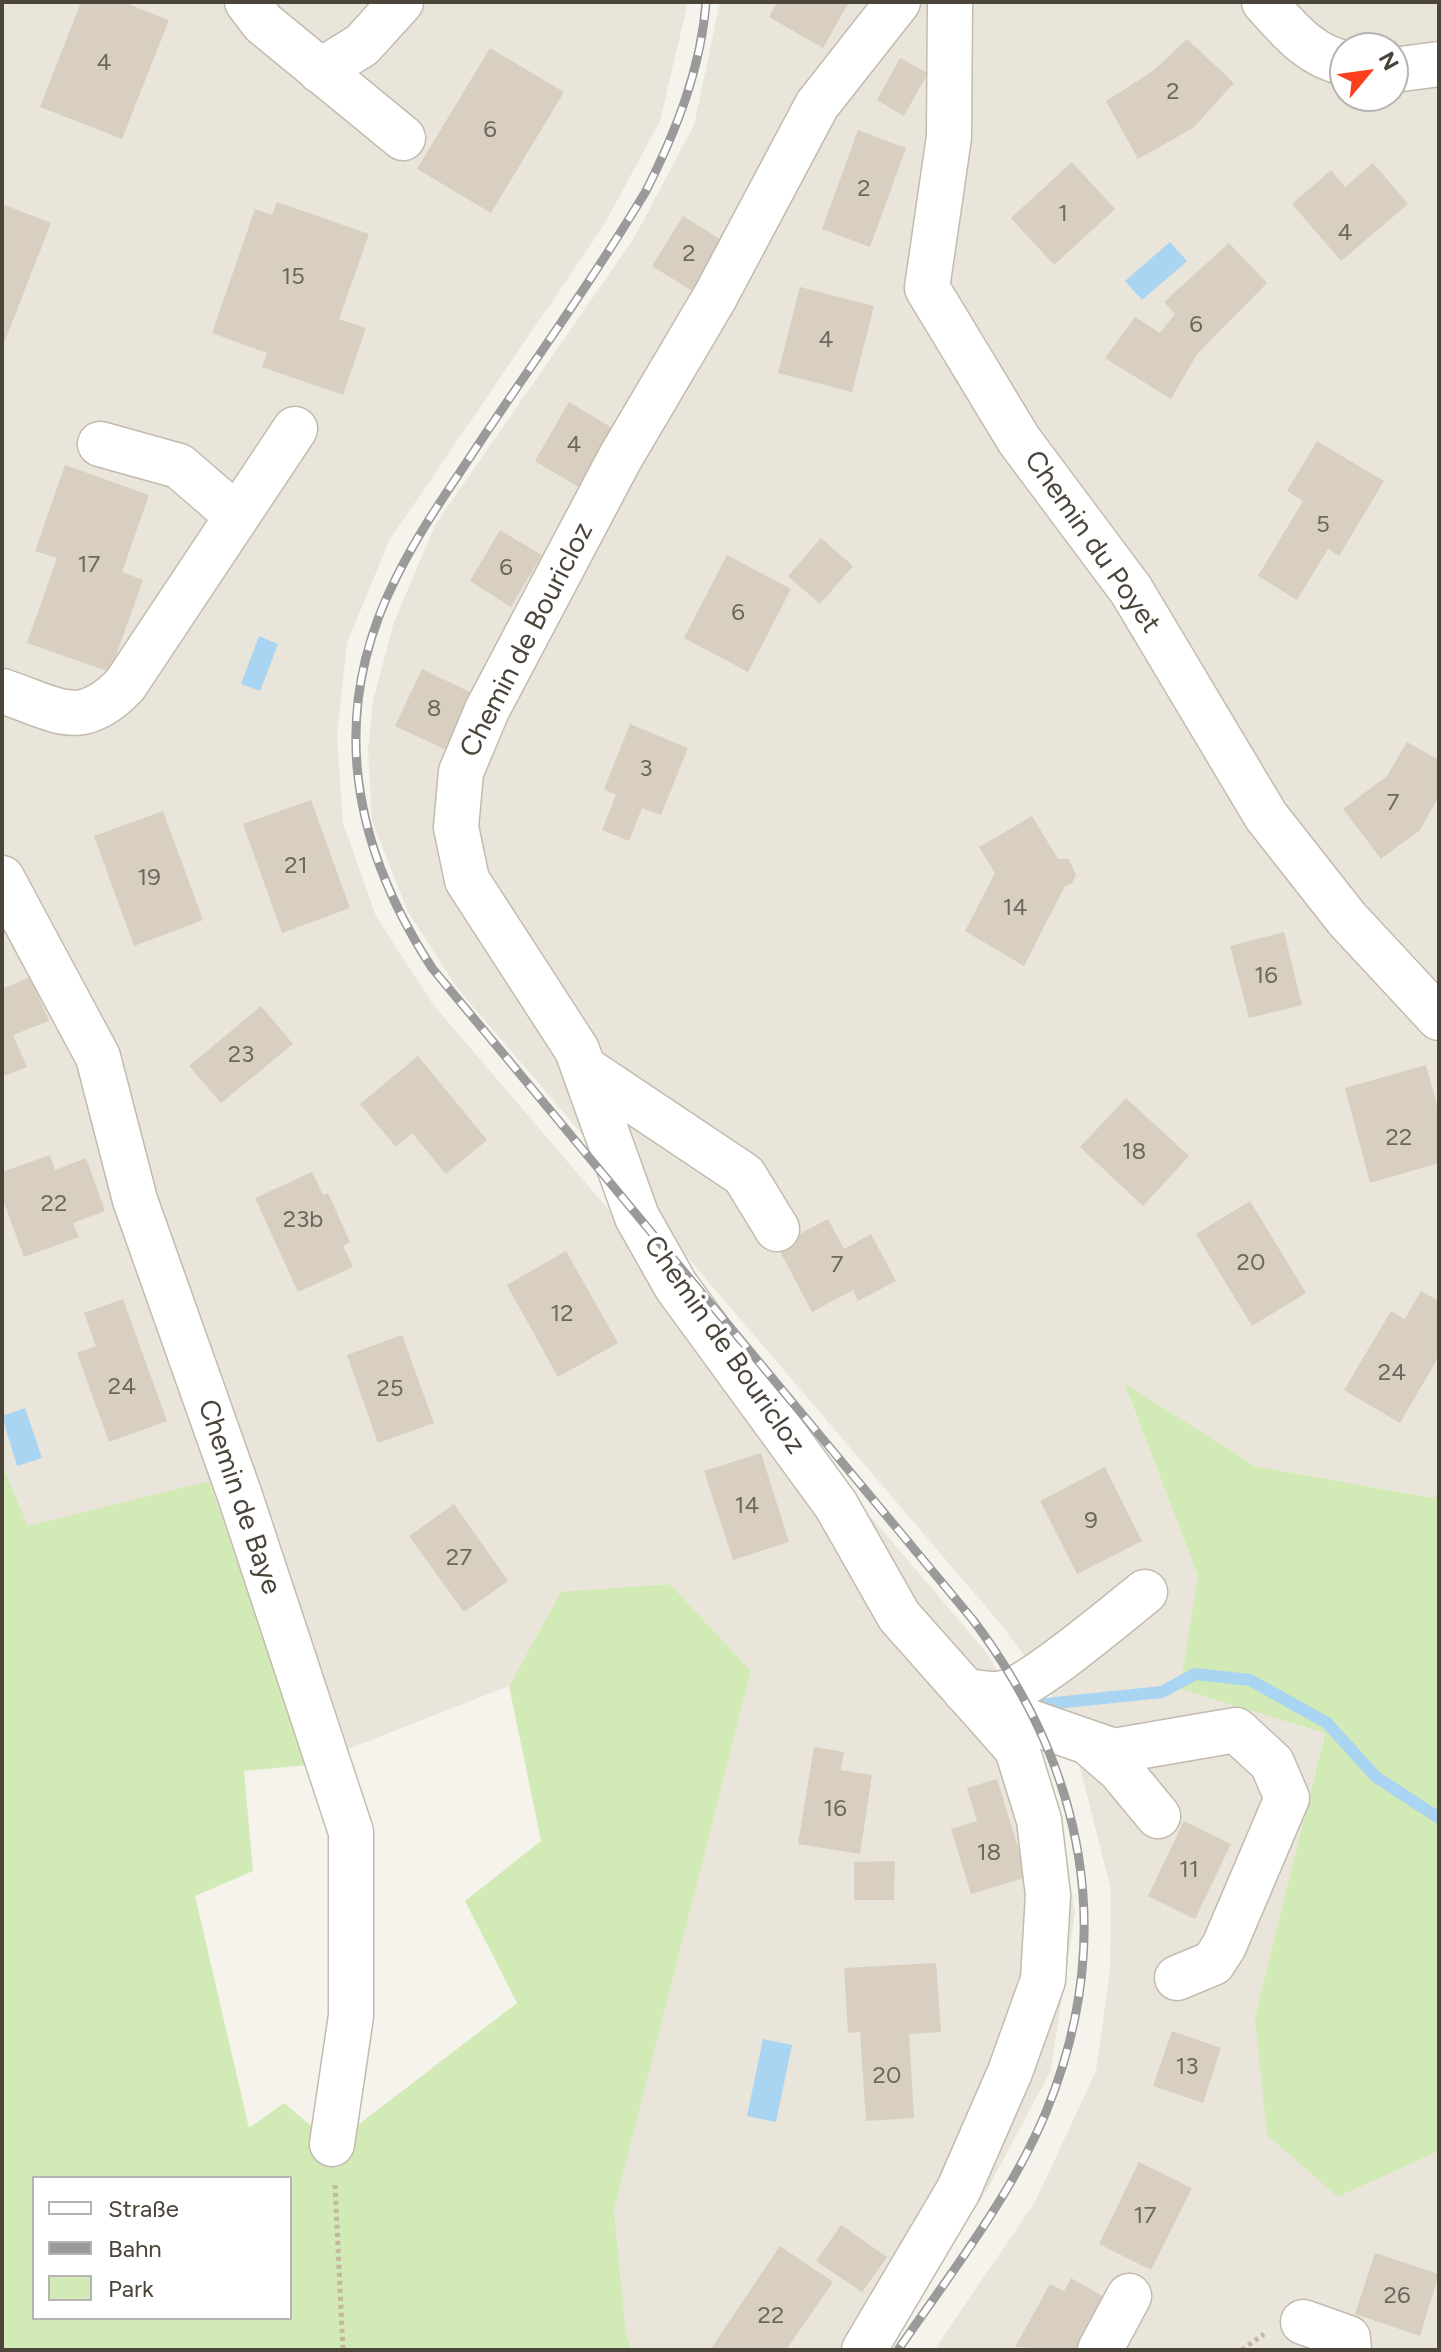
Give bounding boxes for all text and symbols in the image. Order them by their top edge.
north arrow [1329,32,1409,112]
text: N [1373,47,1405,75]
house number: 4 [97,49,111,77]
house number: 2 [1166,78,1180,106]
house number: 6 [483,116,497,144]
house number: 2 [857,175,871,203]
house number: 1 [1058,200,1068,228]
house number: 4 [1338,219,1352,247]
house number: 2 [682,240,696,268]
house number: 15 [281,263,305,291]
house number: 6 [1189,311,1203,339]
house number: 4 [819,326,833,354]
house number: 4 [567,431,581,459]
street label: Chemin du Poyet [1017,444,1167,640]
house number: 5 [1316,511,1330,539]
street label: Chemin de Bouricloz [453,517,601,763]
house number: 17 [78,551,100,579]
house number: 6 [499,554,513,582]
house number: 6 [731,599,745,627]
house number: 8 [427,695,441,723]
house number: 3 [639,755,653,783]
house number: 7 [1387,789,1399,817]
house number: 21 [284,852,308,880]
house number: 19 [137,864,161,892]
house number: 14 [1003,894,1027,922]
house number: 16 [1254,962,1278,990]
house number: 23 [228,1041,254,1069]
house number: 22 [1386,1124,1412,1152]
house number: 18 [1122,1138,1146,1166]
house number: 22 [41,1190,67,1218]
house number: 23b [283,1206,323,1234]
street label: Chemin de Bouricloz [636,1229,812,1461]
house number: 20 [1237,1249,1265,1277]
house number: 7 [831,1251,843,1279]
house number: 12 [550,1300,574,1328]
house number: 24 [1378,1359,1406,1387]
house number: 24 [108,1373,136,1401]
house number: 25 [376,1375,404,1403]
street label: Chemin de Baye [190,1395,288,1599]
house number: 14 [735,1492,759,1520]
house number: 9 [1084,1507,1098,1535]
house number: 27 [446,1544,472,1572]
house number: 16 [823,1795,847,1823]
house number: 18 [977,1839,1001,1867]
house number: 11 [1179,1856,1199,1884]
house number: 13 [1176,2053,1198,2081]
house number: 20 [873,2062,901,2090]
legend [32,2176,292,2320]
text: Straße [108,2194,179,2223]
house number: 17 [1134,2202,1156,2230]
text: Bahn [108,2234,162,2263]
text: Park [108,2274,154,2303]
house number: 26 [1384,2282,1410,2310]
house number: 22 [758,2302,784,2330]

